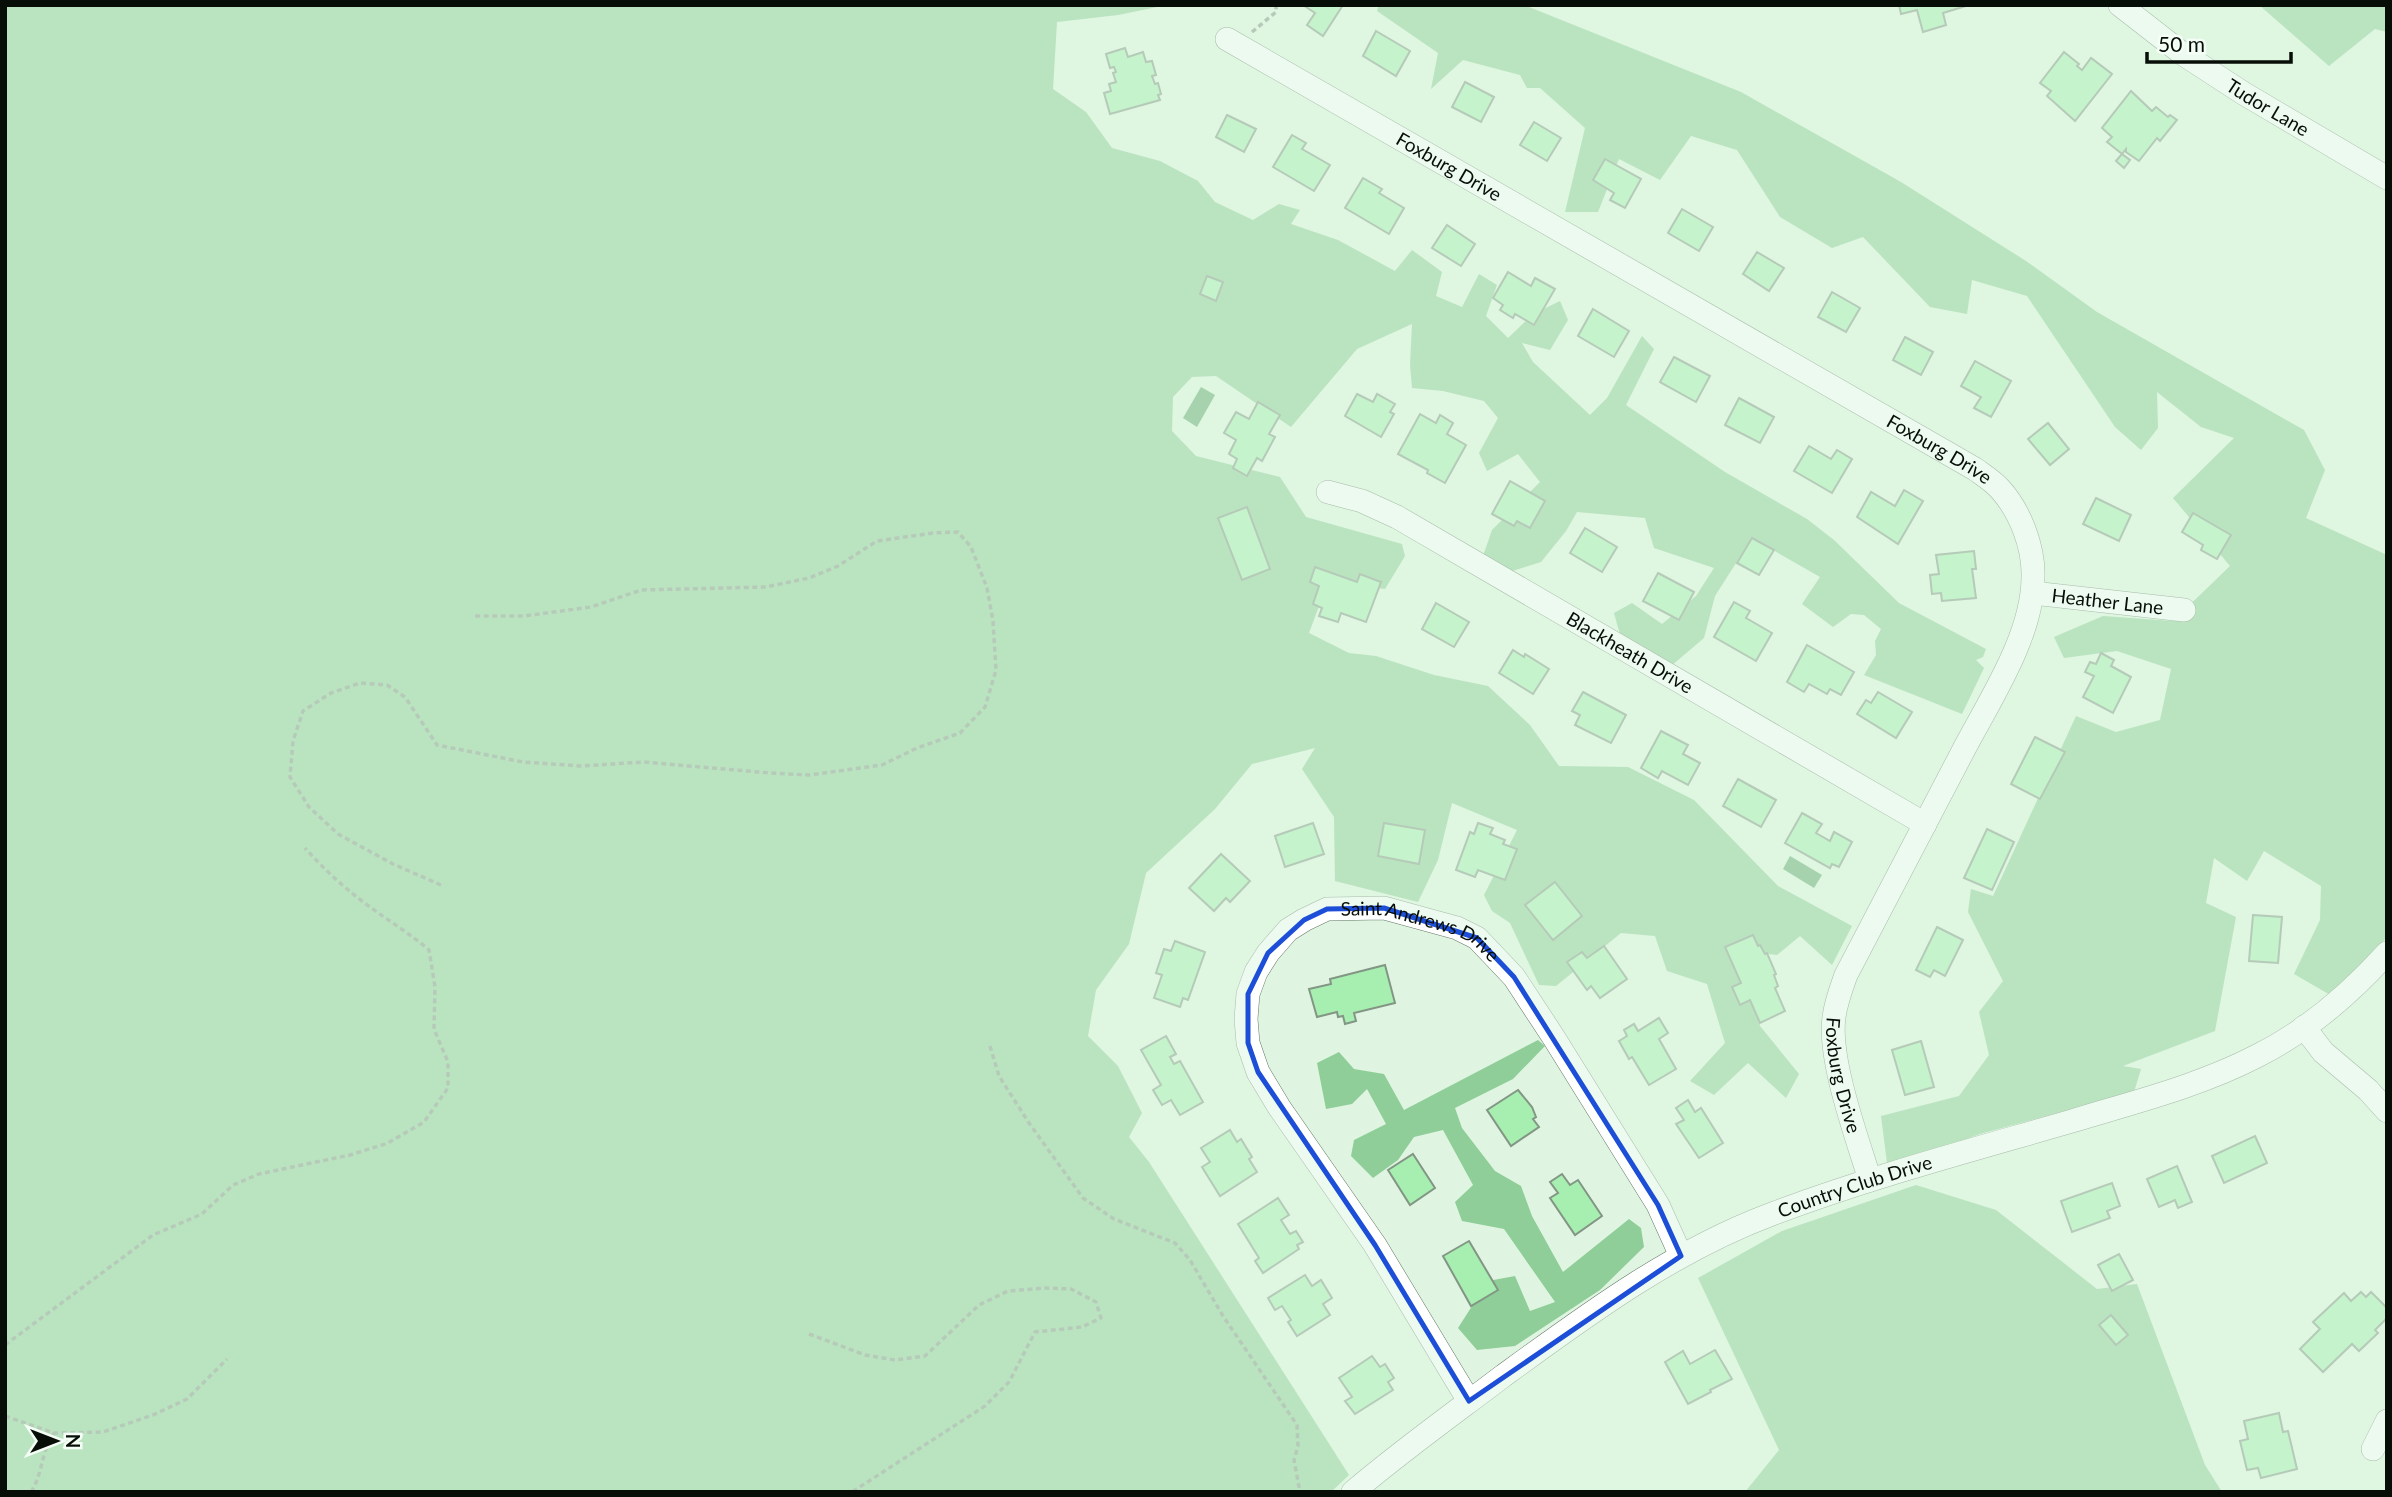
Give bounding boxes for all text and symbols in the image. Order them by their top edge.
scale bar [2147,21,2290,65]
text: 50 m [2158,31,2205,56]
street label: Tudor Lane [2222,73,2314,141]
street label: Foxburg Drive [1392,127,1506,205]
street label: Foxburg Drive [1883,409,1997,488]
street label: Heather Lane [2050,583,2165,619]
street label: Blackheath Drive [1563,606,1697,698]
street label: Saint Andrews Drive [1340,896,1505,966]
street label: Foxburg Drive [1822,1016,1866,1136]
street label: Country Club Drive [1774,1150,1934,1222]
north arrow [21,1406,91,1476]
text: N [62,1434,85,1448]

